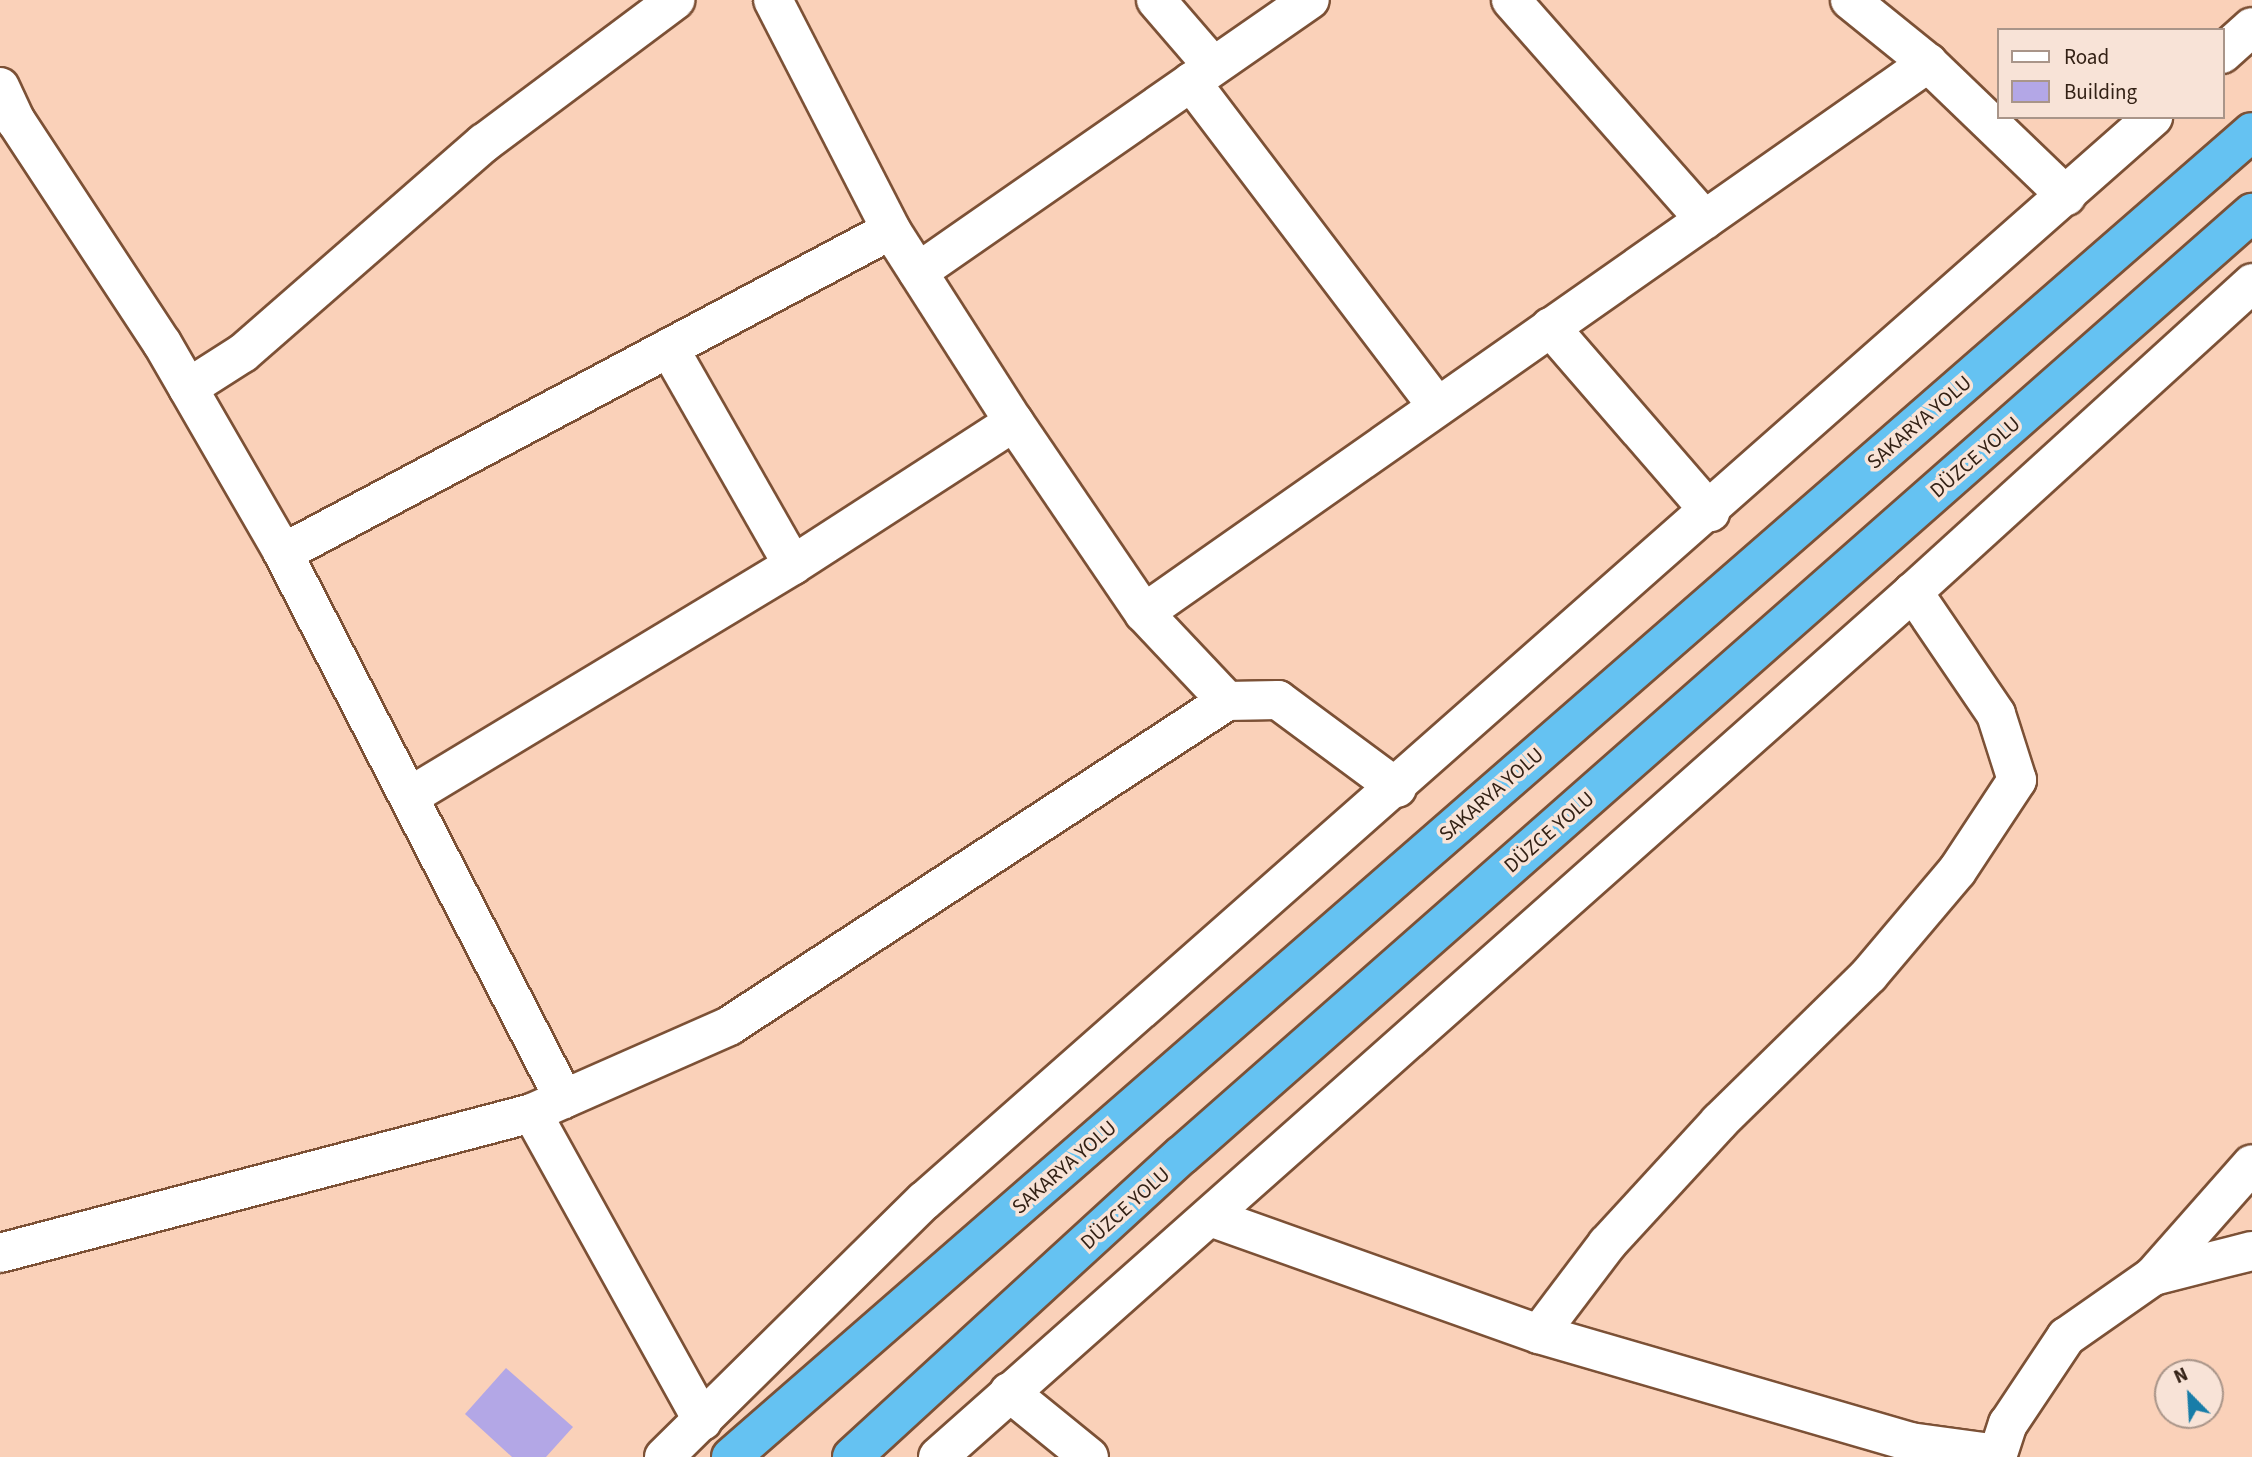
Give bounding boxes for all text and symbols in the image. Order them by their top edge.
legend [1996,28,2224,119]
text: Road [2064,42,2109,72]
text: Building [2064,77,2137,107]
street label: SAKARYA YOLU [1862,370,1976,474]
street label: DÜZCE YOLU [1925,411,2025,503]
street label: SAKARYA YOLU [1434,742,1548,846]
street label: DÜZCE YOLU [1499,786,1599,878]
street label: SAKARYA YOLU [1007,1115,1121,1219]
street label: DÜZCE YOLU [1075,1161,1175,1255]
north arrow [2154,1359,2224,1429]
text: N [2170,1361,2192,1391]

